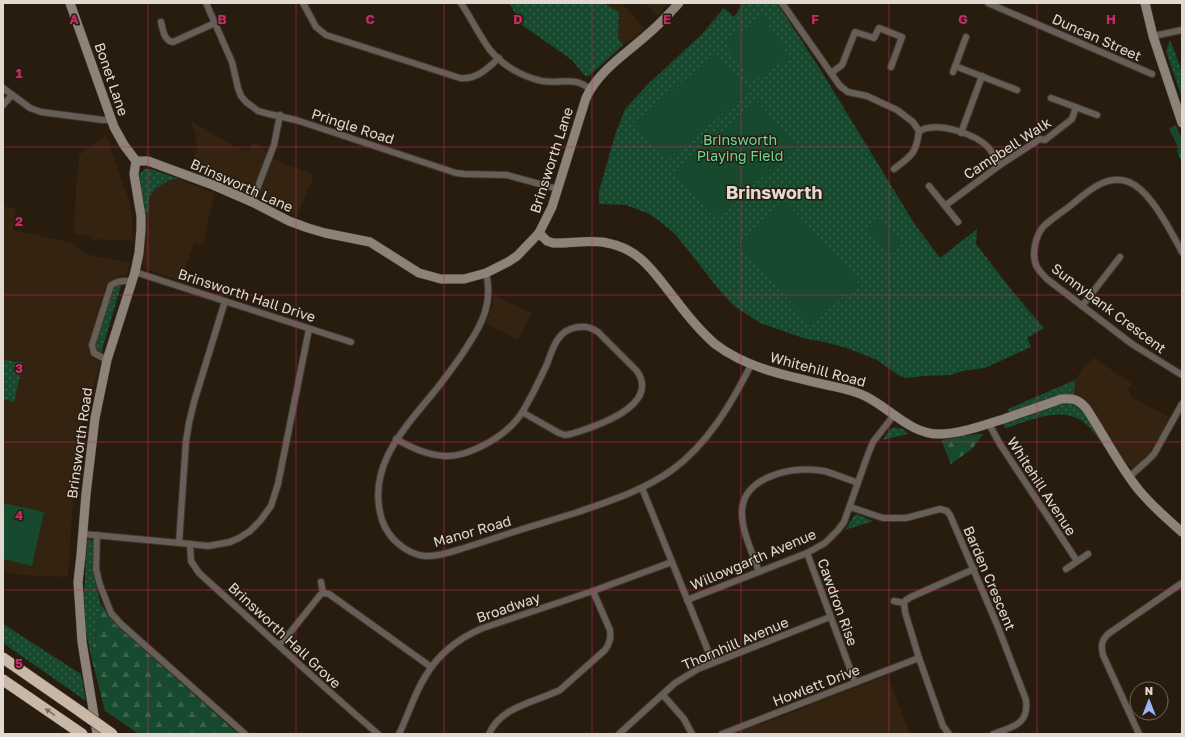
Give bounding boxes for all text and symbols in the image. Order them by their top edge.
street label: Duncan Street [1050,10,1144,64]
text: A [69,11,79,27]
text: B [217,11,227,27]
text: C [365,11,375,27]
text: D [513,11,523,27]
text: E [663,11,671,27]
text: F [811,11,819,27]
text: G [958,11,968,27]
text: H [1106,11,1116,27]
street label: Bonet Lane [92,40,132,118]
text: 1 [16,65,23,81]
street label: Pringle Road [310,105,396,147]
street label: Brinsworth Lane [526,105,576,215]
street label: Campbell Walk [960,113,1054,183]
park label: Brinsworth Playing Field [697,131,783,164]
street label: Brinsworth Lane [188,155,296,215]
district label: Brinsworth [726,181,822,203]
text: 2 [15,213,23,229]
street label: Sunnybank Crescent [1048,259,1170,357]
street label: Brinsworth Hall Drive [176,265,318,325]
street label: Whitehill Road [768,348,868,390]
text: 3 [15,360,23,376]
street label: Brinsworth Road [63,386,95,500]
street label: Whitehill Avenue [1004,434,1080,538]
text: 4 [15,507,23,523]
street label: Manor Road [431,512,513,550]
street label: Barden Crescent [960,523,1020,633]
street label: Willowgarth Avenue [688,525,818,593]
street label: Cawdron Rise [814,556,862,648]
street label: Brinsworth Hall Grove [225,578,345,692]
street label: Broadway [474,588,542,626]
street label: Thornhill Avenue [679,613,791,673]
text: 5 [15,655,23,671]
street label: Howlett Drive [770,661,862,709]
north arrow [1129,681,1169,721]
text: N [1145,684,1153,697]
one-way arrow [44,708,55,716]

